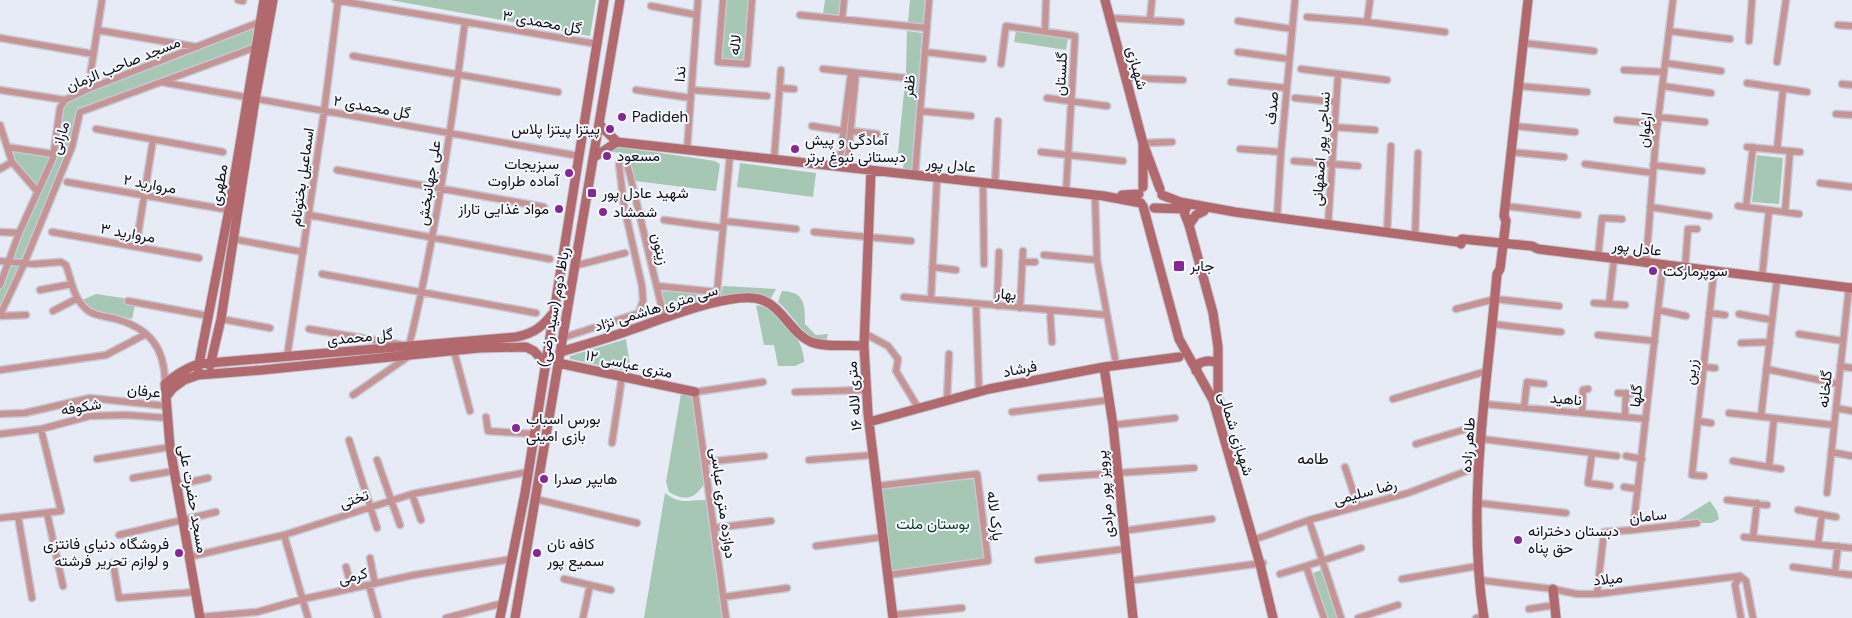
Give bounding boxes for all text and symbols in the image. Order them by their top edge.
street label: گل محمدی ۳ [501,5,583,39]
street label: مسجد صاحب الزمان [63,32,183,96]
street label: لاله [724,34,746,56]
street label: شهبازی [1122,44,1152,92]
street label: گلستان [1050,51,1072,96]
street label: ندا [669,65,691,83]
street label: ظفر [898,73,920,99]
street label: گل محمدی ۲ [332,90,412,124]
street label: صدف [1261,90,1283,126]
street label: نساجی پور اصفهانی [1307,91,1335,207]
place label: Padideh [632,107,688,127]
marker: Padideh [616,111,628,123]
street label: ارغوان [1633,111,1657,149]
street label: مارانی [46,119,74,157]
place label: پیتزا پیتزا پلاس [511,119,600,139]
marker: پیتزا پیتزا پلاس [604,123,616,135]
street label: اسماعیل بختونام [285,126,319,228]
place label: آمادگی و پیش دبستانی نبوغ برتر [804,130,906,168]
street label: علی جهانبخش [412,139,446,227]
marker: آمادگی و پیش دبستانی نبوغ برتر [789,143,801,155]
place label: مسعود [617,146,660,166]
marker: مسعود [601,150,613,162]
street label: عادل پور [924,152,977,178]
place label: سبزیجات آماده طراوت [488,154,561,191]
street label: مطهری [206,163,232,207]
marker: سبزیجات آماده طراوت [563,167,575,179]
street label: مروارید ۲ [122,170,178,198]
place label: شهید عادل پور [601,183,689,203]
marker: شهید عادل پور [586,187,598,199]
place label: مواد غذایی تاراز [457,199,549,219]
place label: شمشاد [613,202,657,222]
marker: مواد غذایی تاراز [553,203,565,215]
marker: شمشاد [597,206,609,218]
street label: مروارید ۳ [99,218,157,248]
street label: زیتون [647,231,673,267]
street label: عادل پور [1610,235,1663,261]
street label: رباط دوم (سید رضی) [534,245,574,369]
place label: جابر [1189,256,1214,276]
marker: جابر [1172,259,1186,273]
place label: سوپرمارکت [1663,261,1728,281]
marker: سوپرمارکت [1647,265,1659,277]
street label: سی متری هاشمی نژاد [592,280,720,336]
street label: بهار [994,283,1017,305]
street label: گل محمدی [326,324,394,350]
street label: ۱۲ متری عباسی [584,345,674,383]
street label: فرشاد [1001,356,1039,382]
street label: زرین [1680,358,1702,386]
street label: ۱۶ متری لاله [842,360,866,432]
street label: گلخانه [1813,369,1837,409]
street label: عرفان [126,379,162,403]
street label: گلها [1625,383,1647,408]
street label: ناهید [1549,388,1583,410]
street label: شهبازی شمالی [1214,390,1258,478]
street label: شکوفه [59,394,103,420]
place label: بورس اسباب بازی امینی [526,409,600,446]
street label: طاهر زاده [1456,416,1480,473]
marker: بورس اسباب بازی امینی [510,422,522,434]
street label: مسجد حضرت علی [174,443,212,555]
street label: دوازده متری عباسی [705,446,741,560]
district label: طامه [1297,448,1329,469]
street label: پرویز پور مرادی [1091,449,1119,539]
place label: هایپر صدرا [554,469,617,489]
marker: هایپر صدرا [538,473,550,485]
street label: رضا سلیمی [1331,474,1399,510]
street label: تختی [337,485,372,513]
street label: پارک لاله [982,490,1008,542]
street label: سامان [1628,504,1668,528]
park label: بوستان ملت [896,514,970,534]
place label: دبستان دخترانه حق پناه [1528,521,1619,558]
place label: فروشگاه دنیای فانتزی و لوازم تحریر فرشته [43,534,169,571]
place label: کافه نان سمیع پور [546,534,604,572]
marker: دبستان دخترانه حق پناه [1512,534,1524,546]
marker: فروشگاه دنیای فانتزی و لوازم تحریر فرشته [173,547,185,559]
marker: کافه نان سمیع پور [531,547,543,559]
street label: کرمی [336,563,370,589]
street label: میلاد [1592,568,1624,590]

